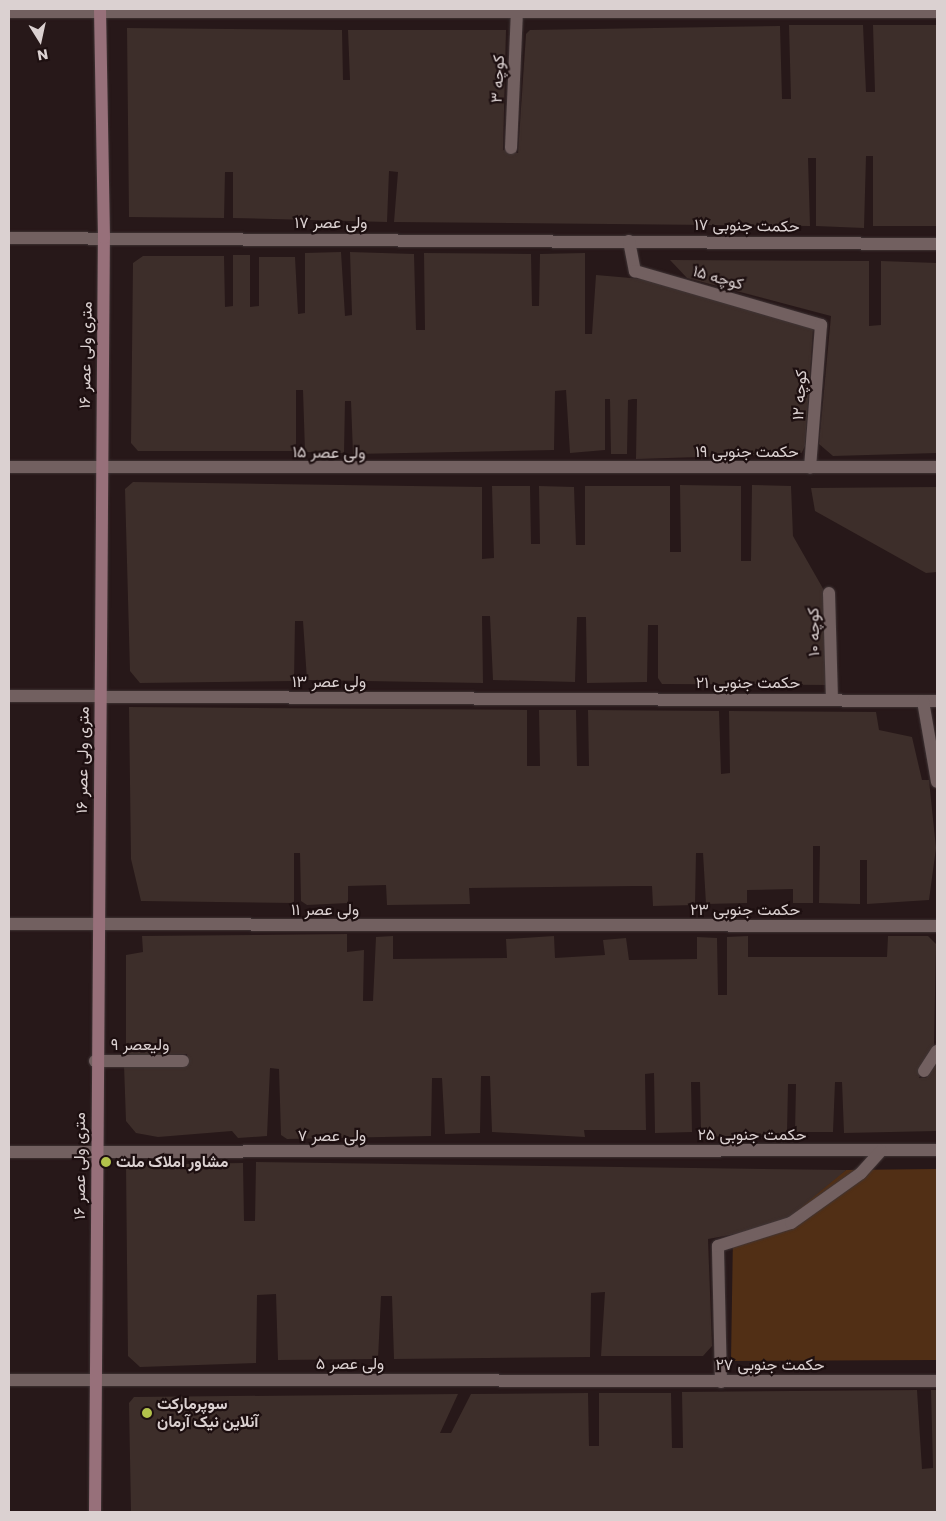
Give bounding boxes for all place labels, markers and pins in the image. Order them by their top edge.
place label: مشاور املاک ملت [116,1152,228,1172]
marker: مشاور املاک ملت [100,1156,112,1168]
place label: سوپرمارکت آنلاین نیک آرمان [157,1394,258,1432]
marker: سوپرمارکت آنلاین نیک آرمان [141,1407,153,1419]

